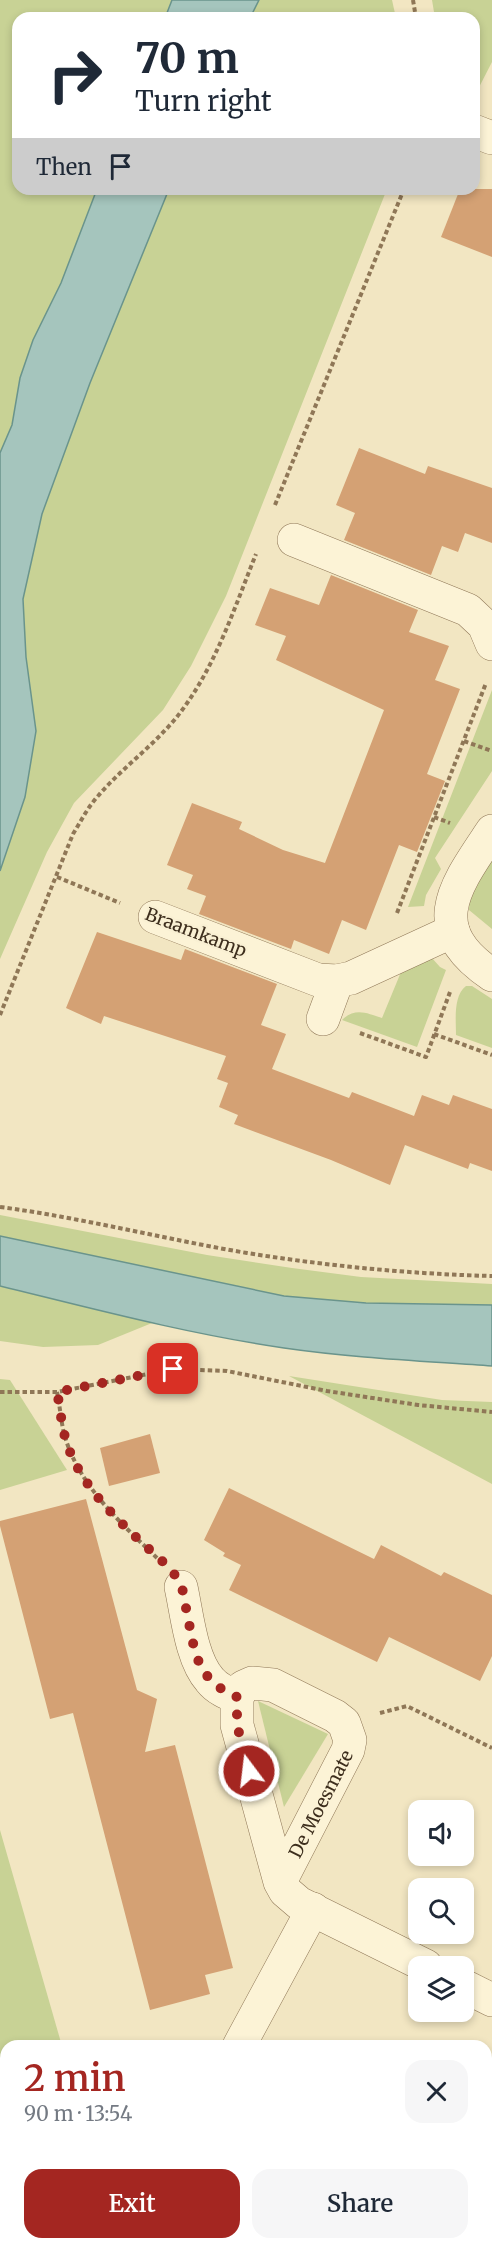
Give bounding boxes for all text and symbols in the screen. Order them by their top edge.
text: 70 m [135,32,239,84]
icon: right [36,36,114,114]
text: Turn right [135,84,272,118]
icon: arrive [104,150,137,183]
text: Then [36,153,92,181]
street label: Braamkamp [142,902,250,962]
pin [147,1343,198,1394]
icon: arrive [156,1352,189,1385]
position arrow [217,1739,281,1803]
street label: De Moesmate [283,1746,358,1862]
map controls [408,1800,474,2022]
button: sound [408,1800,474,1866]
button: search [408,1878,474,1944]
button: layers [408,1956,474,2022]
text: 2 min [24,2056,126,2101]
button: close [405,2060,468,2123]
text: 90 m · 13:54 [24,2101,132,2126]
button: Exit [24,2169,240,2238]
button: Share [252,2169,468,2238]

